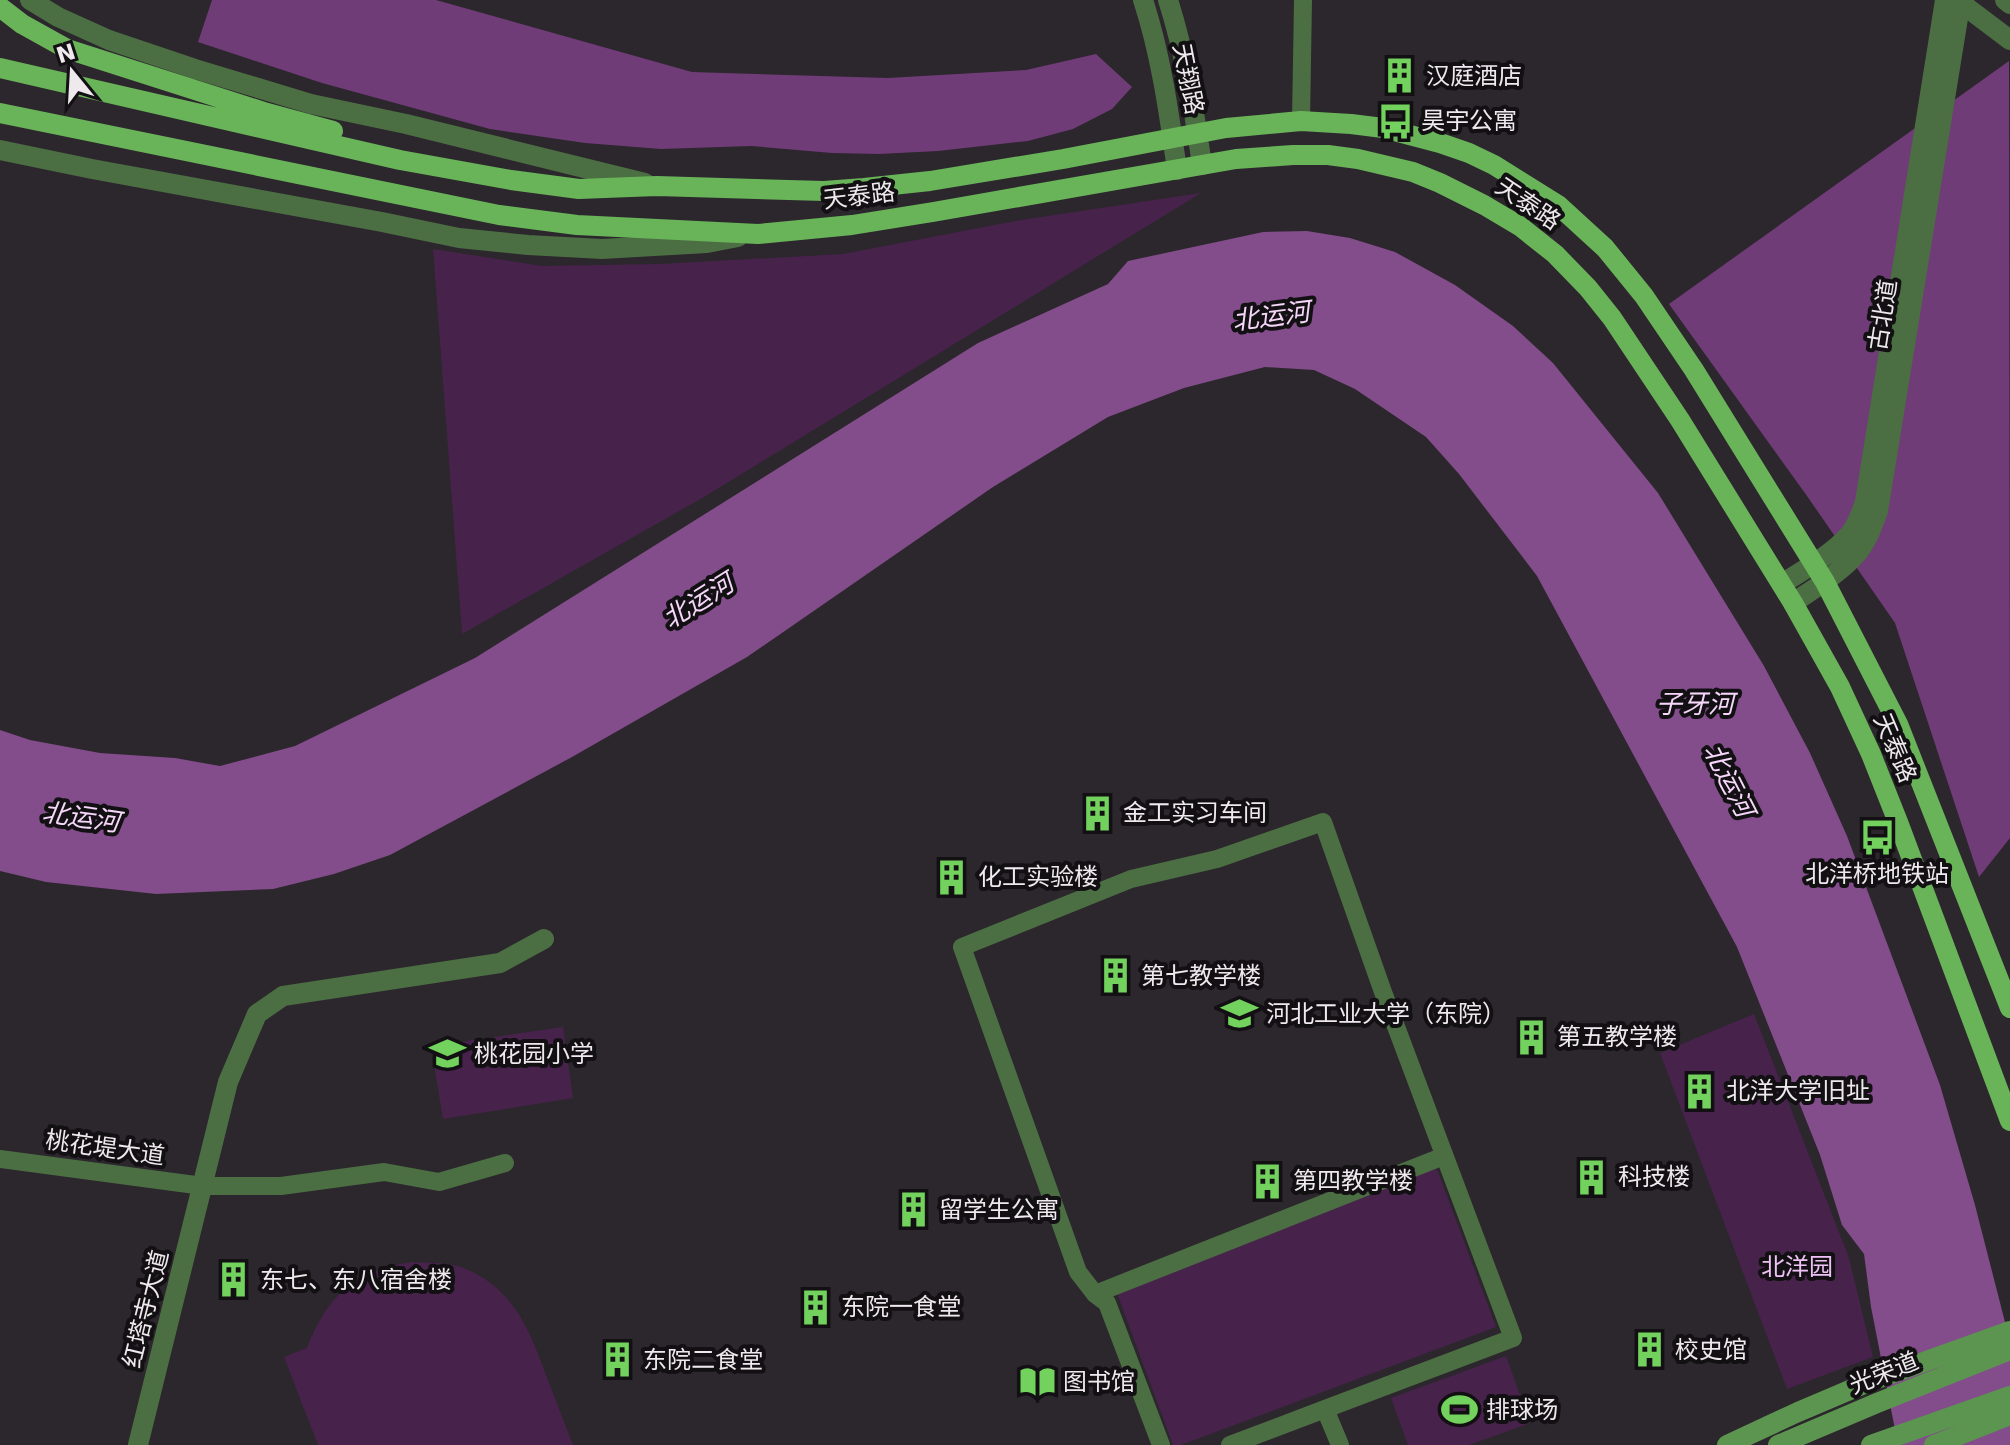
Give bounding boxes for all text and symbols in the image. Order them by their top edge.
north arrow [32,32,112,112]
text: N [53,39,79,68]
street label: 天翔路 [1167,41,1209,117]
building icon: 汉庭酒店 [1381,57,1419,95]
place label: 汉庭酒店 [1426,62,1522,90]
bus stop icon: 昊宇公寓 [1376,102,1414,140]
place label: 昊宇公寓 [1421,107,1517,135]
street label: 天泰路 [1490,172,1566,236]
street label: 天泰路 [822,178,896,214]
street label: 古北道 [1864,277,1902,353]
water label: 北运河 [1230,296,1316,336]
water label: 北运河 [657,565,743,634]
water label: 子牙河 [1656,689,1739,719]
street label: 天泰路 [1868,709,1922,787]
water label: 北运河 [1698,738,1762,826]
building icon: 金工实习车间 [1078,794,1116,832]
water label: 北运河 [40,797,127,838]
place label: 金工实习车间 [1123,799,1267,827]
bus stop icon: 北洋桥地铁站 [1858,818,1896,856]
building icon: 化工实验楼 [933,858,971,896]
place label: 北洋桥地铁站 [1805,860,1949,888]
place label: 化工实验楼 [978,863,1098,891]
building icon: 第七教学楼 [1096,957,1134,995]
place label: 第七教学楼 [1141,962,1261,990]
school or university icon: 河北工业大学（东院） [1221,995,1259,1033]
place label: 河北工业大学（东院） [1266,1000,1506,1028]
building icon: 第五教学楼 [1512,1018,1550,1056]
place label: 第五教学楼 [1557,1023,1677,1051]
school or university icon: 桃花园小学 [429,1035,467,1073]
place label: 桃花园小学 [474,1040,594,1068]
building icon: 北洋大学旧址 [1681,1072,1719,1110]
place label: 北洋大学旧址 [1726,1077,1870,1105]
street label: 桃花堤大道 [44,1126,166,1170]
building icon: 科技楼 [1573,1158,1611,1196]
building icon: 第四教学楼 [1248,1162,1286,1200]
place label: 科技楼 [1618,1163,1690,1191]
place label: 第四教学楼 [1293,1167,1413,1195]
building icon: 留学生公寓 [894,1191,932,1229]
place label: 留学生公寓 [939,1196,1059,1224]
street label: 红塔寺大道 [118,1247,174,1371]
park label: 北洋园 [1761,1253,1833,1281]
building icon: 东七、东八宿舍楼 [215,1261,253,1299]
place label: 东七、东八宿舍楼 [260,1266,452,1294]
building icon: 东院一食堂 [796,1288,834,1326]
place label: 东院一食堂 [841,1293,961,1321]
building icon: 校史馆 [1630,1331,1668,1369]
place label: 校史馆 [1675,1336,1747,1364]
building icon: 东院二食堂 [598,1341,636,1379]
place label: 东院二食堂 [643,1346,763,1374]
street label: 光荣道 [1845,1347,1923,1399]
library icon: 图书馆 [1018,1363,1056,1401]
place label: 图书馆 [1063,1368,1135,1396]
sports icon: 排球场 [1441,1391,1479,1429]
place label: 排球场 [1486,1396,1558,1424]

